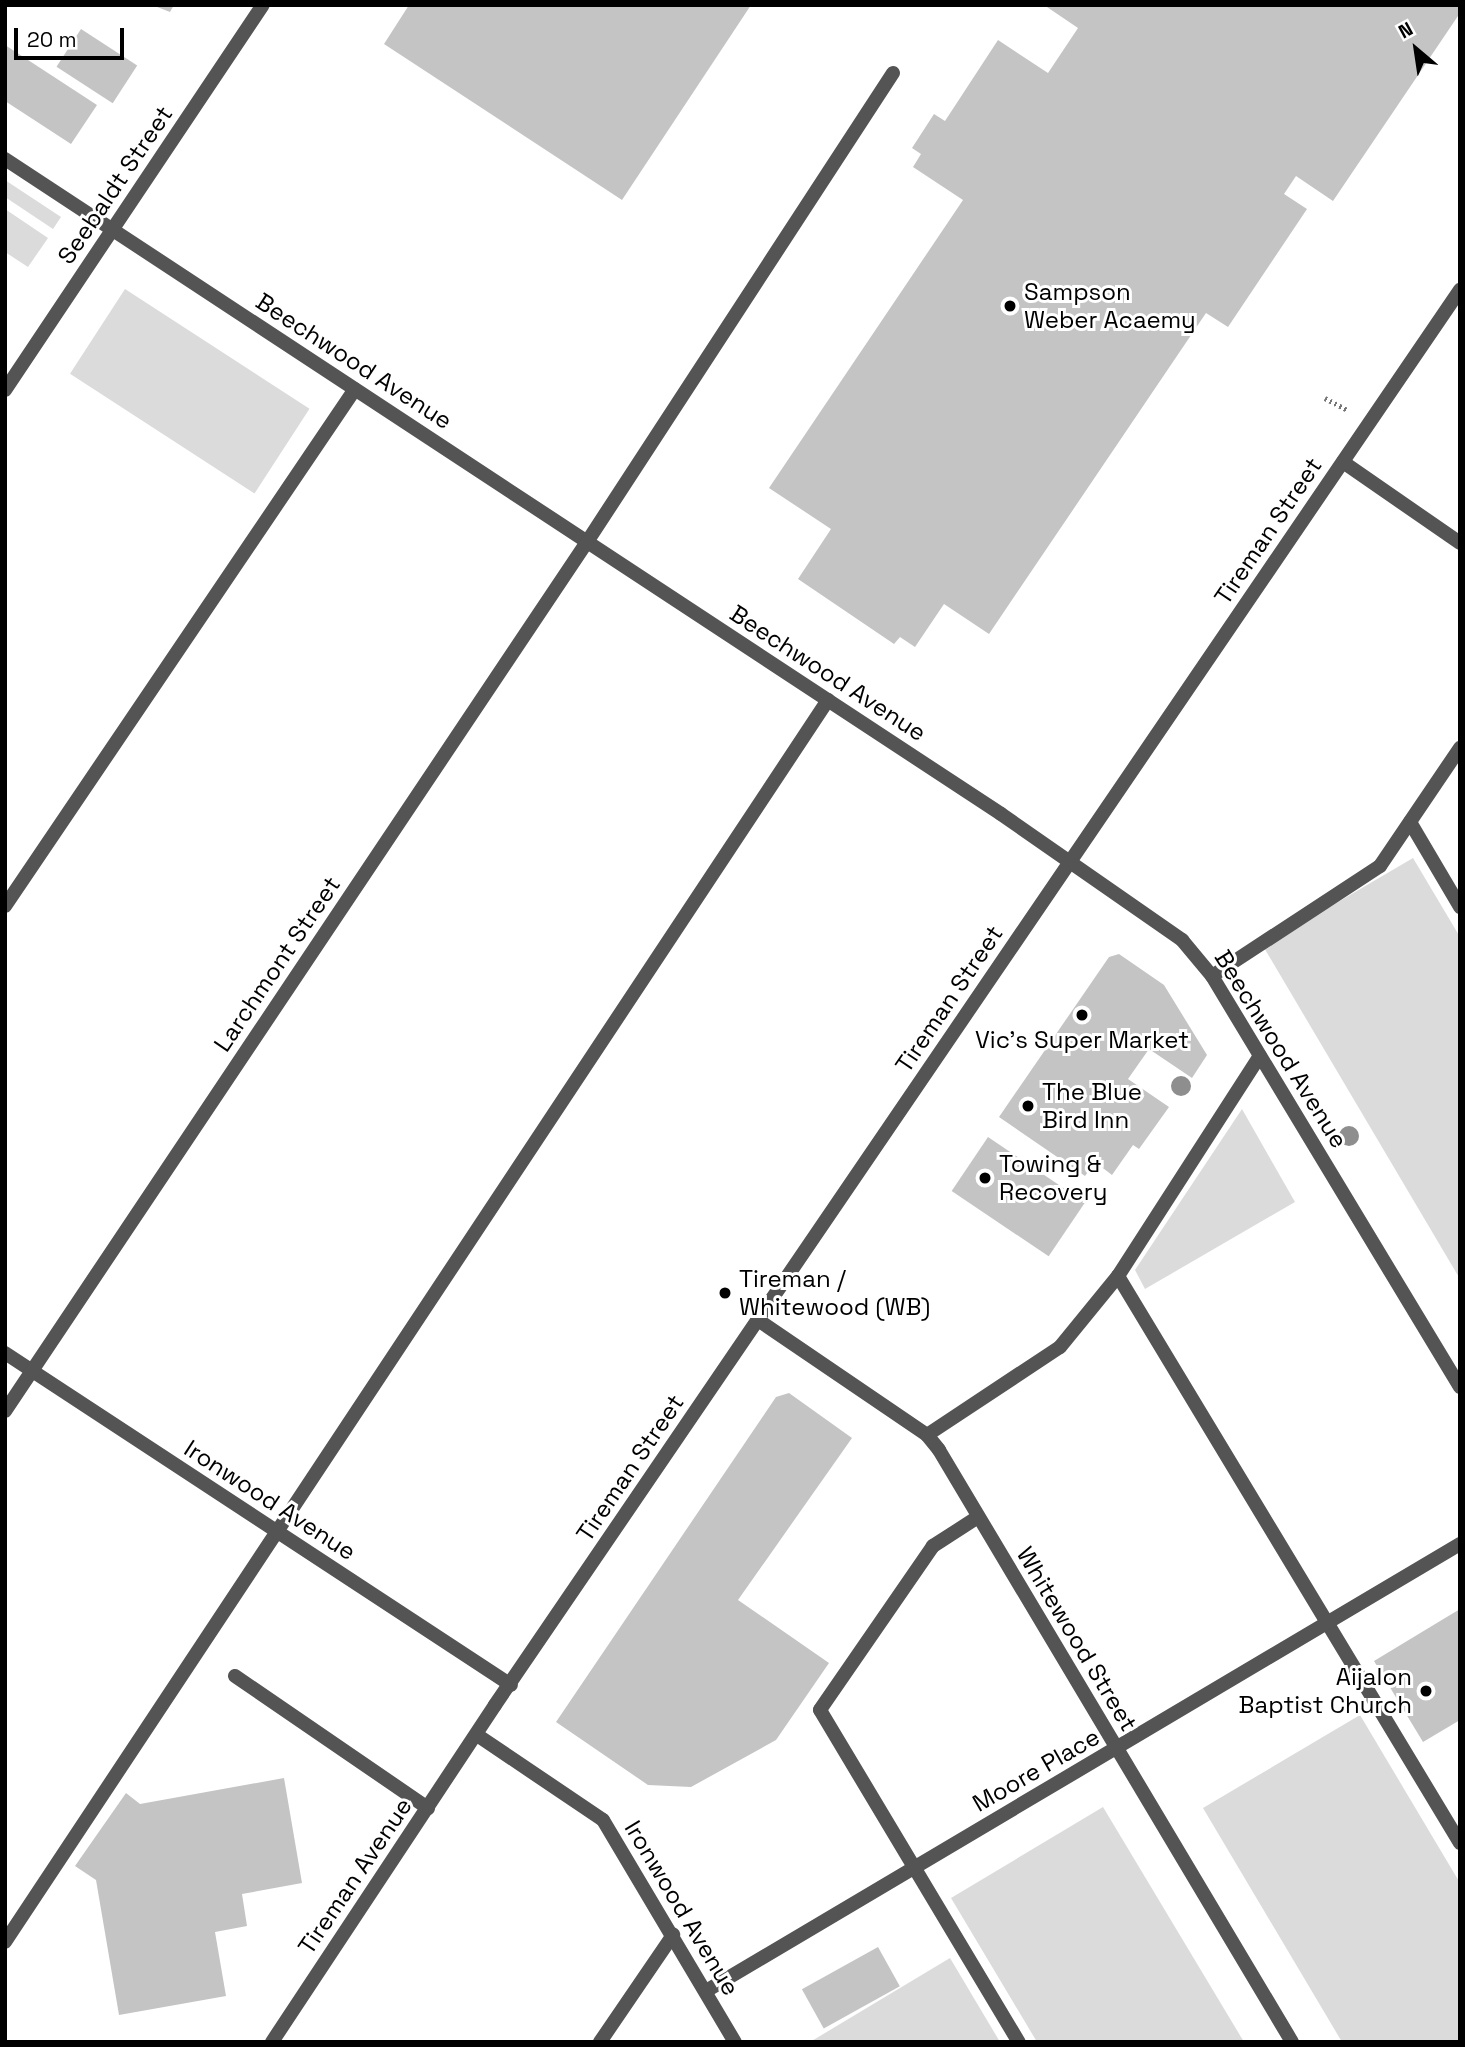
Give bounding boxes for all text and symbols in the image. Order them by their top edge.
scale bar [18,14,128,58]
north arrow [1381,14,1451,84]
text: N [1394,16,1417,44]
text: 20 m [27,26,77,53]
street label: Seebaldt Street [52,101,178,269]
place label: Sampson Weber Acaemy [1024,278,1196,334]
street label: Beechwood Avenue [250,287,458,435]
marker: Sampson Weber Acaemy [1002,298,1018,314]
street label: Tireman Street [1208,452,1328,610]
street label: Beechwood Avenue [724,599,932,747]
street label: Larchmont Street [208,871,346,1057]
street label: Tireman Street [889,920,1009,1078]
street label: Beechwood Avenue [1208,945,1354,1153]
marker: Vic's Super Market [1074,1007,1090,1023]
place label: Vic's Super Market [975,1026,1189,1054]
place label: The Blue Bird Inn [1042,1078,1142,1134]
marker: The Blue Bird Inn [1020,1098,1036,1114]
place label: Towing & Recovery [999,1150,1107,1206]
marker: Towing & Recovery [977,1170,993,1186]
place label: Tireman / Whitewood (WB) [739,1265,930,1321]
marker: Tireman / Whitewood (WB) [717,1285,733,1301]
street label: Tireman Street [570,1389,690,1547]
street label: Ironwood Avenue [179,1434,361,1566]
street label: Whitewood Street [1011,1542,1143,1736]
place label: Aijalon Baptist Church [1239,1663,1412,1719]
marker: Aijalon Baptist Church [1418,1683,1434,1699]
street label: Moore Place [967,1722,1105,1818]
street label: Tireman Avenue [292,1792,418,1960]
street label: Ironwood Avenue [618,1815,746,2001]

